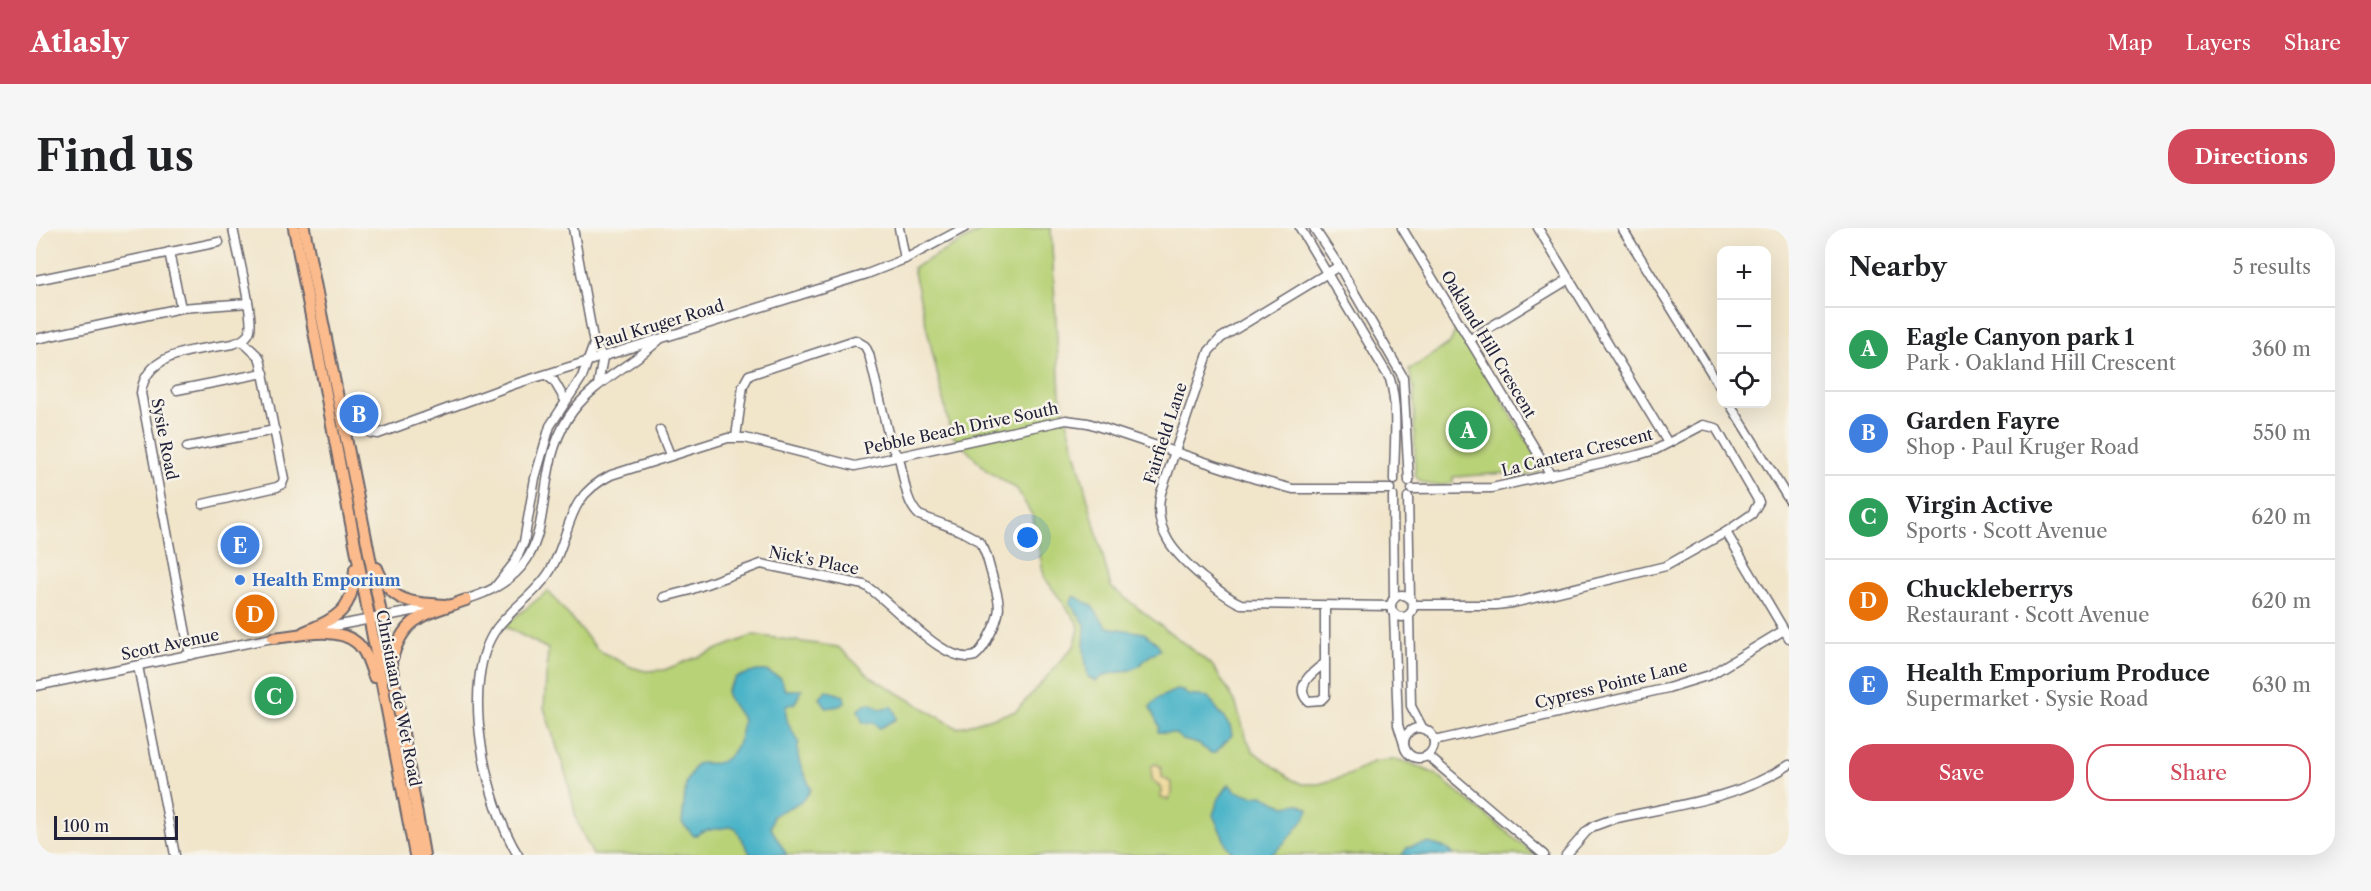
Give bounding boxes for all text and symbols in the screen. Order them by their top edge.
text: Atlasly [30,25,129,59]
text: Map [2108,30,2153,55]
text: Layers [2186,30,2251,55]
text: Share [2284,30,2341,55]
button: Directions [2168,129,2335,184]
text: Find us [36,130,194,182]
map controls [1717,246,1771,408]
button: + [1717,246,1771,300]
text: Nearby [1849,251,1947,283]
text: 5 results [2233,255,2311,279]
street label: Oakland Hill Crescent [1437,267,1541,422]
street label: Paul Kruger Road [592,295,726,353]
button: − [1717,300,1771,354]
text: Eagle Canyon park 1 [1906,324,2134,351]
text: A [1861,337,1876,361]
text: 360 m [2252,337,2311,361]
text: Park · Oakland Hill Crescent [1906,351,2176,375]
button: locate [1717,354,1771,408]
street label: Fairfield Lane [1139,380,1191,486]
pin: B [340,392,378,436]
street label: Sysie Road [147,397,183,482]
street label: Pebble Beach Drive South [862,398,1060,458]
pin: A [1448,408,1488,452]
text: Garden Fayre [1906,408,2060,435]
text: B [1861,421,1876,445]
text: 550 m [2253,421,2311,445]
street label: La Cantera Crescent [1499,423,1655,481]
text: Shop · Paul Kruger Road [1906,435,2139,459]
text: Virgin Active [1906,492,2053,519]
text: C [1860,505,1877,529]
text: 620 m [2251,505,2311,529]
text: Sports · Scott Avenue [1906,519,2107,543]
pin: E [220,522,260,568]
your location [1013,523,1042,552]
street label: Nick’s Place [767,541,861,579]
place label: Health Emporium [252,570,401,590]
marker: Health Emporium [233,573,247,587]
text: Chuckleberrys [1906,576,2073,603]
text: D [1860,589,1877,613]
text: 620 m [2251,589,2311,613]
pin: D [236,592,274,636]
text: Restaurant · Scott Avenue [1906,603,2150,627]
street label: Christiaan de Wet Road [372,608,426,788]
street label: Scott Avenue [119,624,221,664]
street label: Cypress Pointe Lane [1533,655,1689,713]
text: Health Emporium Produce [1906,660,2210,687]
text: E [1861,673,1876,697]
text: 630 m [2252,673,2311,697]
pin: C [254,674,294,718]
text: Supermarket · Sysie Road [1906,687,2149,711]
button: Save [1849,744,2074,801]
button: Share [2086,744,2311,801]
scale bar [54,813,178,840]
text: 100 m [63,816,109,836]

